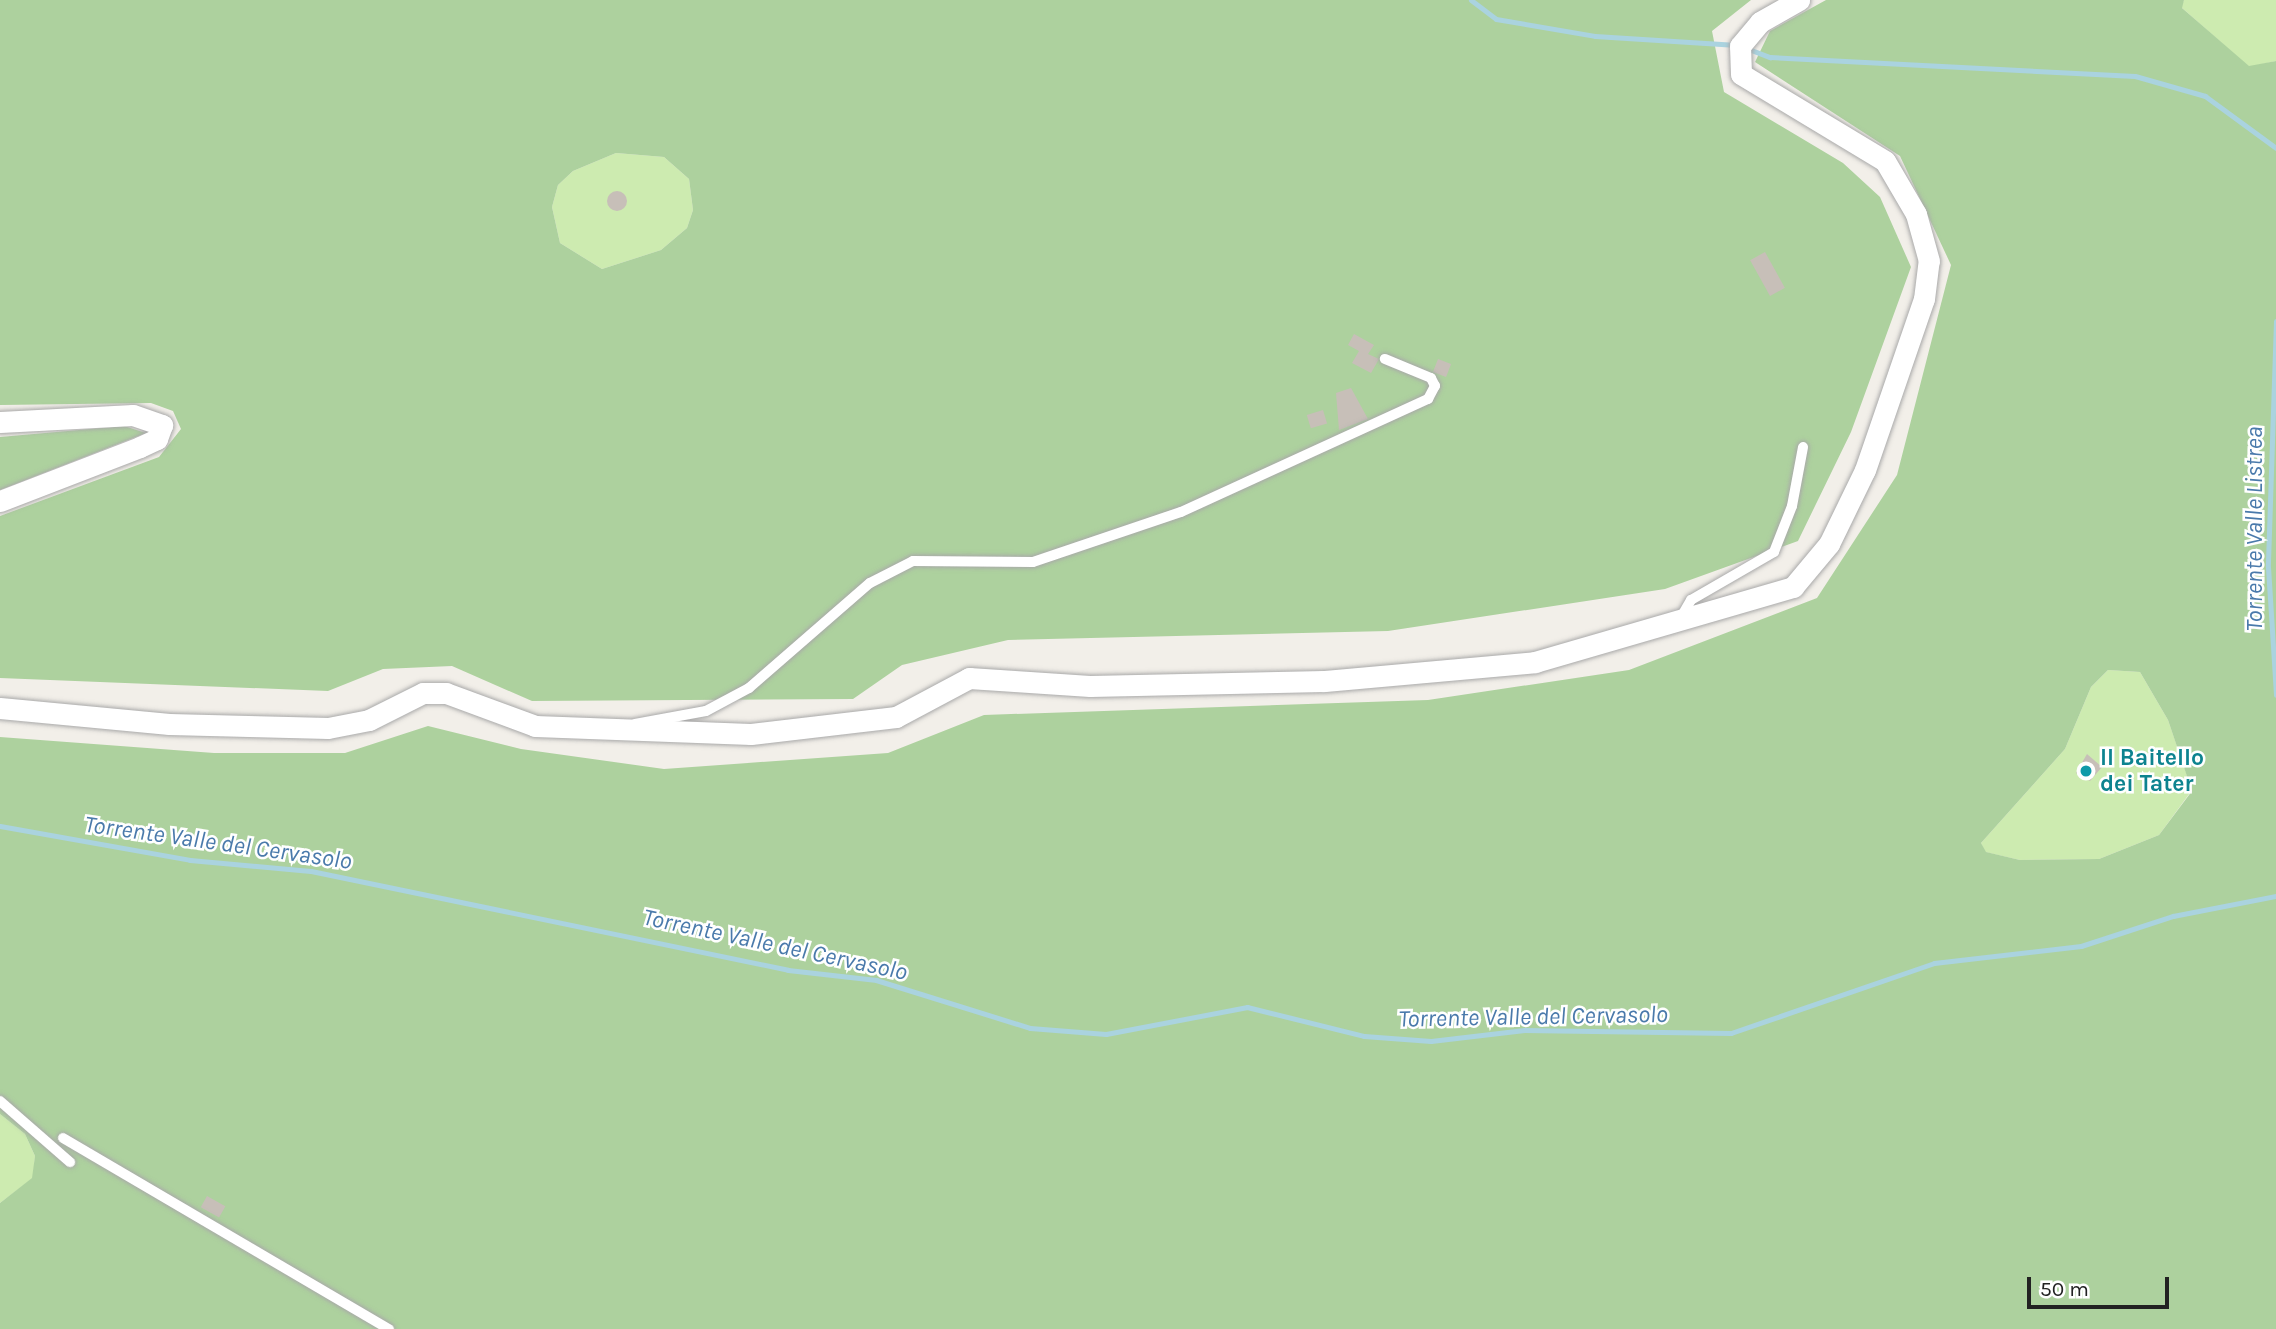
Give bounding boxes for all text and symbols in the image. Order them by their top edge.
water label: Torrente Valle Listrea [2241,426,2269,632]
place label: Il Baitello dei Tater [2100,744,2204,798]
marker: Il Baitello dei Tater [2078,763,2094,779]
water label: Torrente Valle del Cervasolo [83,810,353,876]
water label: Torrente Valle del Cervasolo [640,903,910,987]
water label: Torrente Valle del Cervasolo [1398,1000,1668,1034]
scale bar [2031,1262,2173,1306]
text: 50 m [2040,1277,2089,1301]

